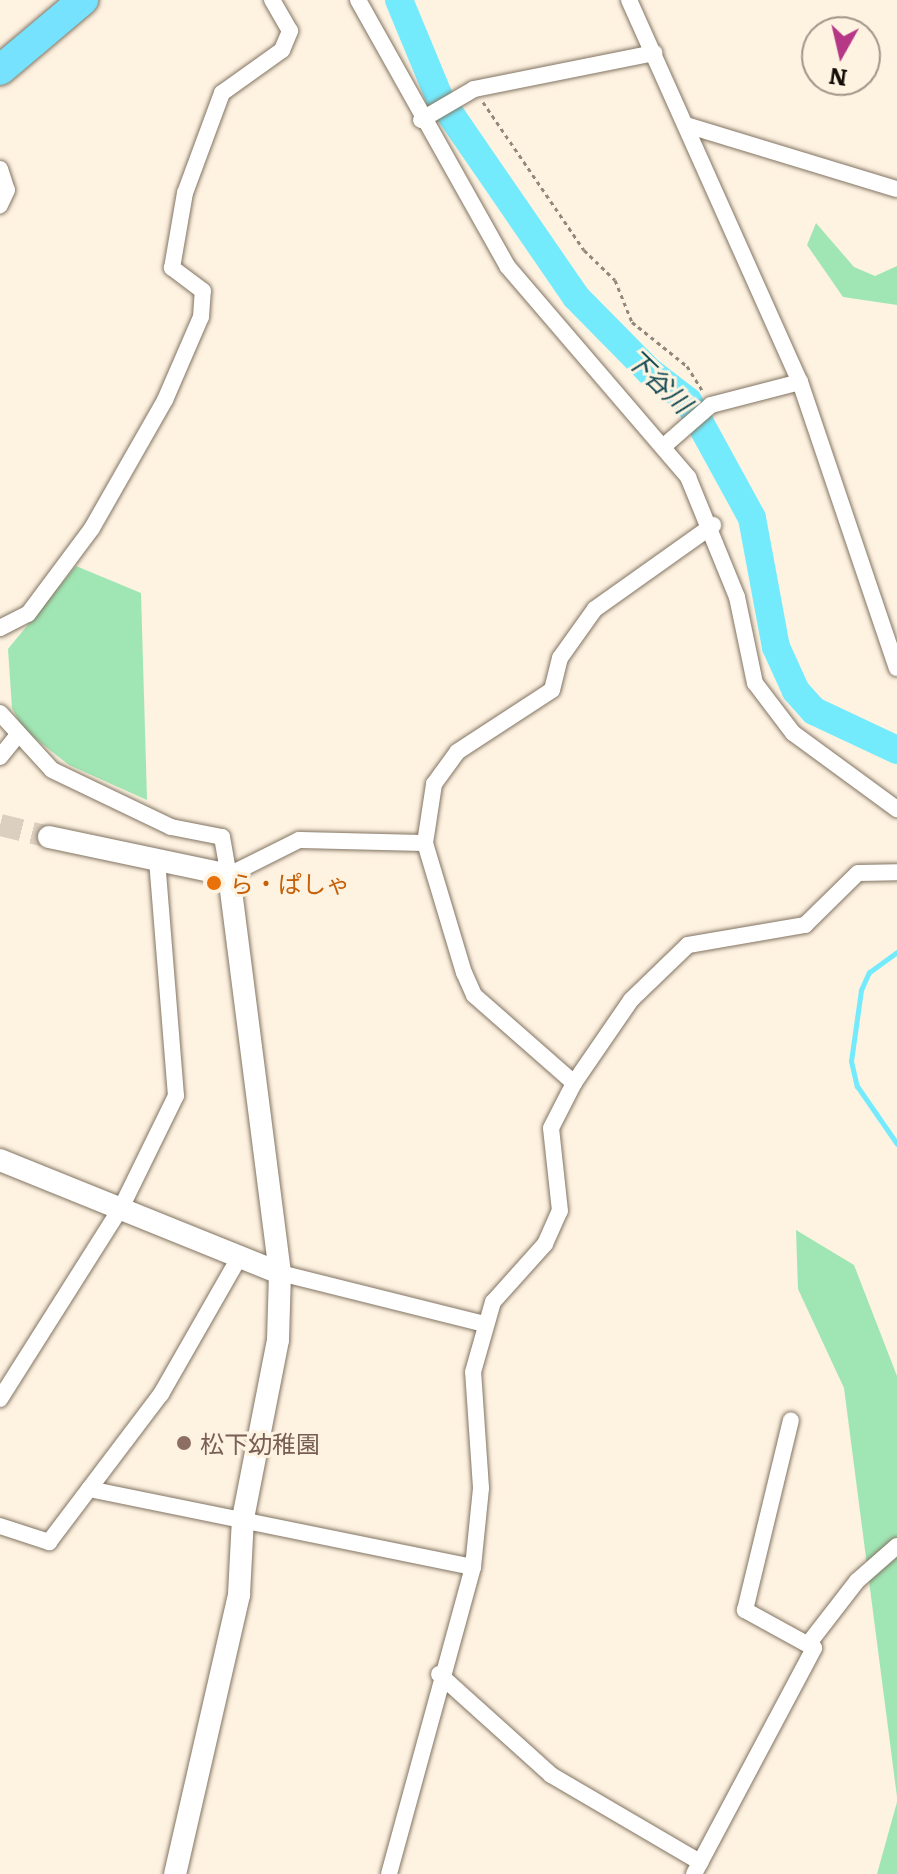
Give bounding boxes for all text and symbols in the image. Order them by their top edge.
north arrow [801,16,881,96]
text: N [826,61,849,96]
water label: 下谷川 [621,342,699,418]
place label: ら・ぱしゃ [230,869,350,897]
marker: ら・ぱしゃ [205,874,223,892]
place label: 松下幼稚園 [200,1429,320,1457]
marker: 松下幼稚園 [175,1434,193,1452]

